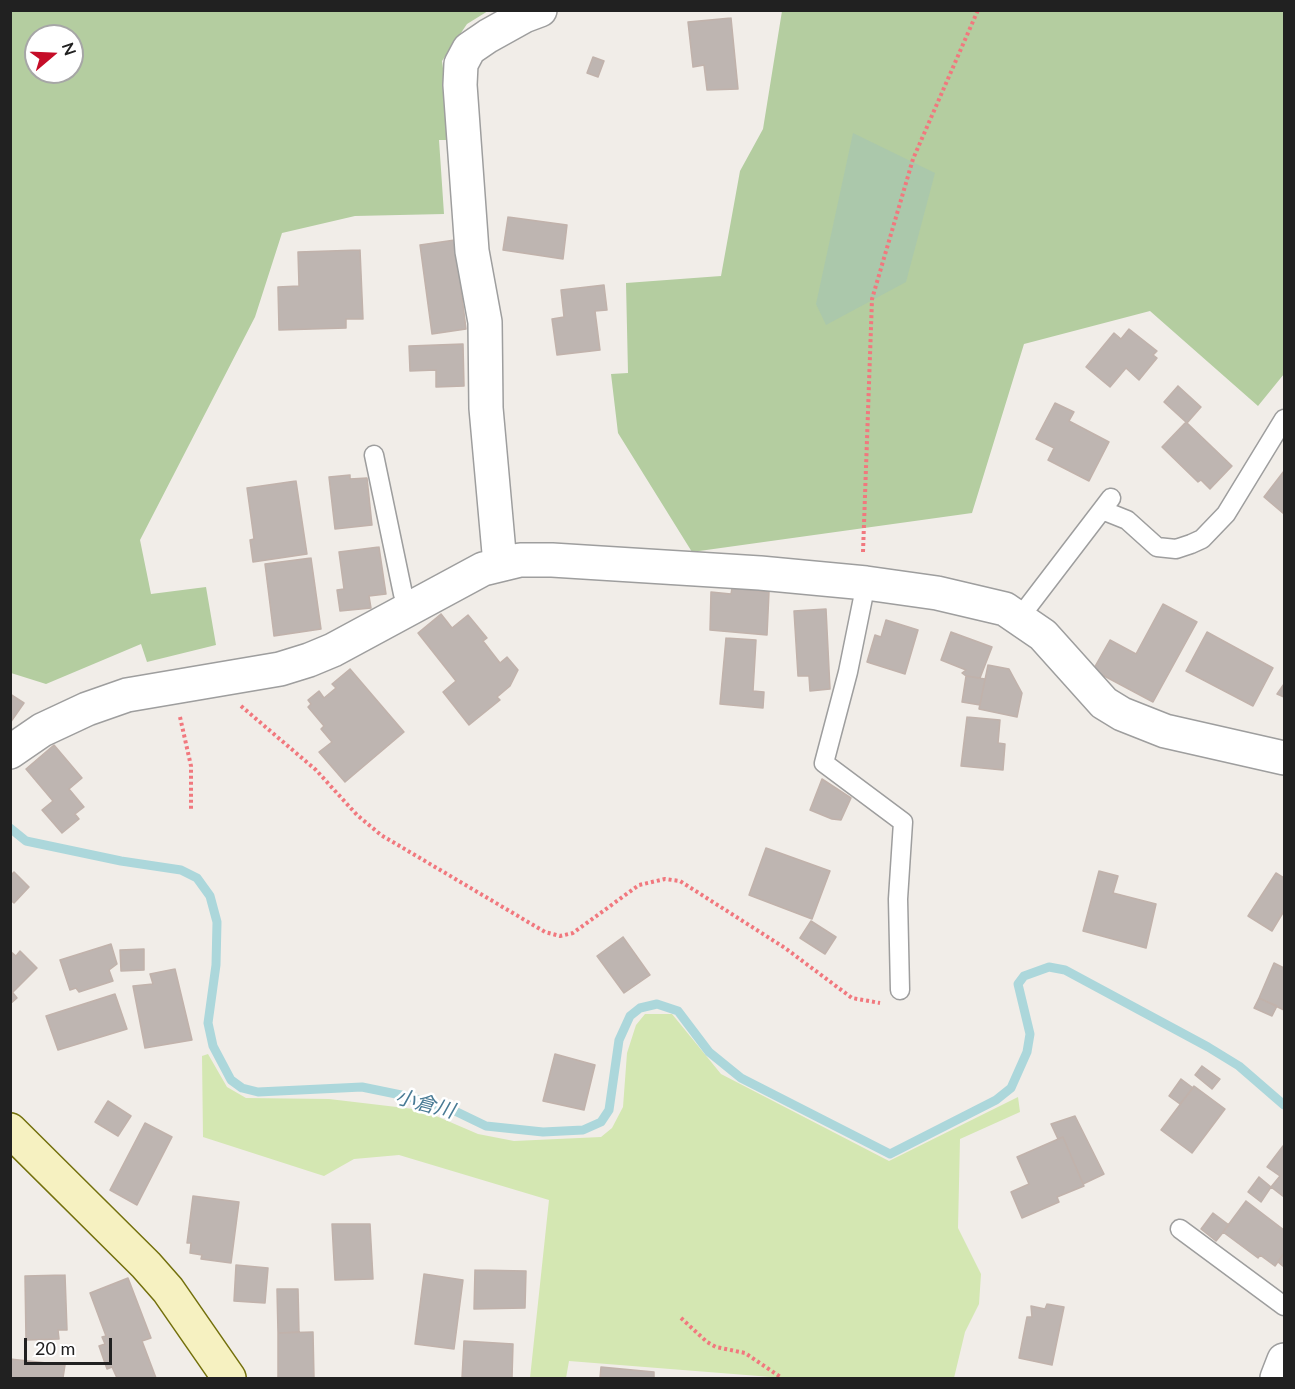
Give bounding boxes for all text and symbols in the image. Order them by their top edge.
north arrow [24,24,84,84]
text: N [59,40,81,58]
water label: 小倉川 [393,1085,457,1123]
scale bar [27,1326,116,1364]
text: 20 m [35,1337,75,1359]

